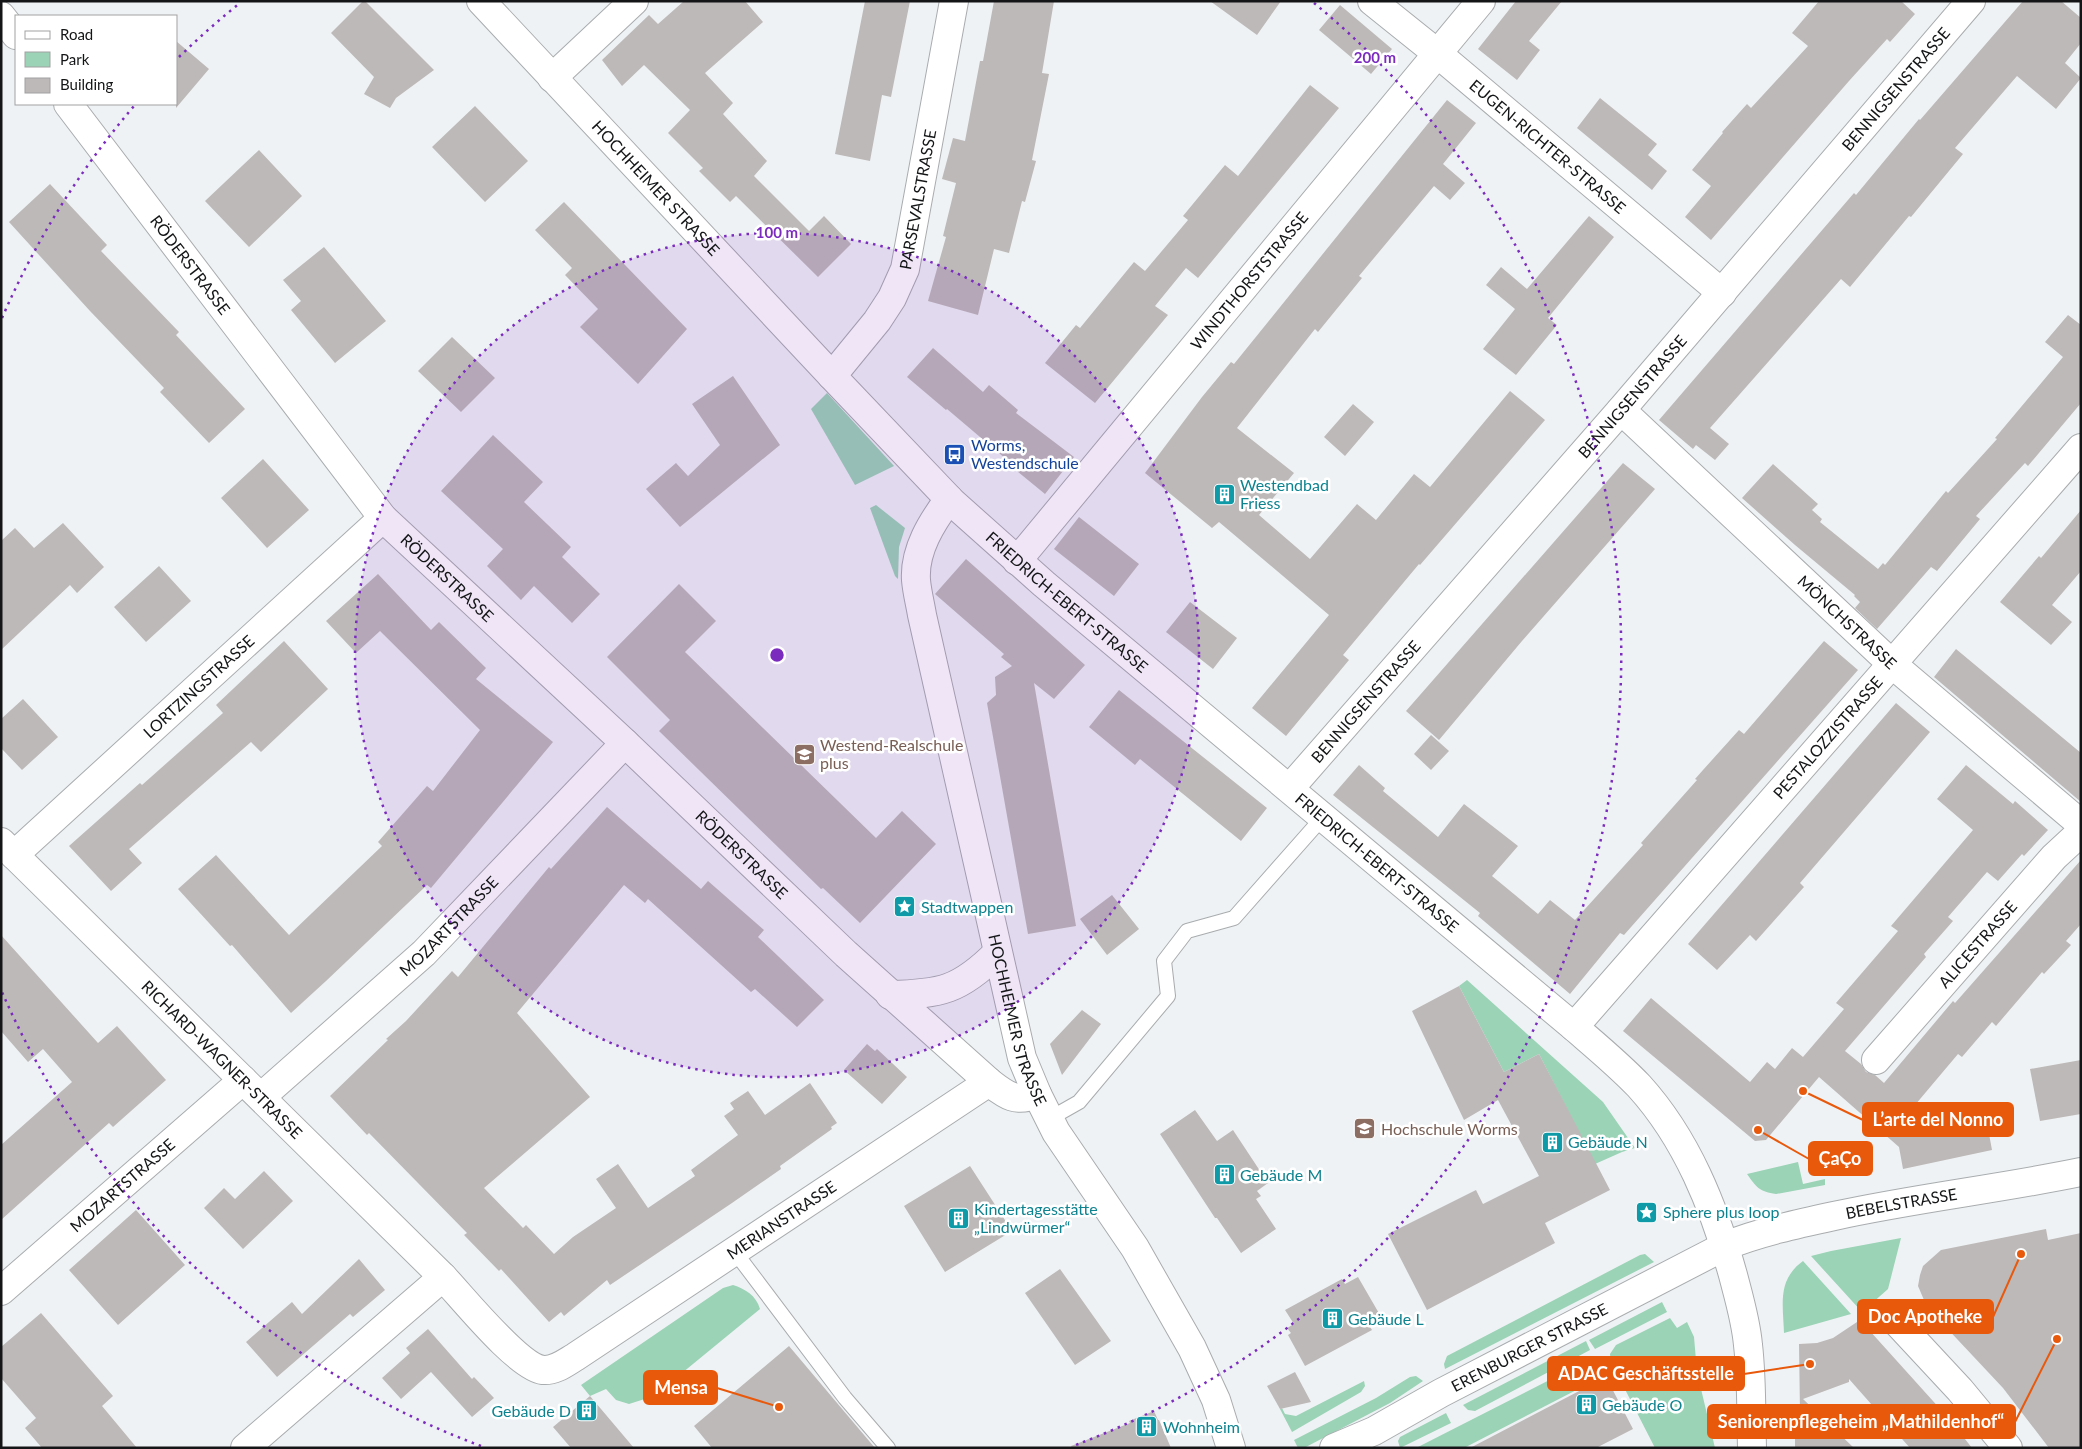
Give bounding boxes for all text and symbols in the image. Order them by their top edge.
legend [15,15,178,105]
street label: BENNIGSENSTRASSE [1837,23,1953,154]
text: Road [60,25,93,43]
text: 200 m [1354,48,1396,66]
text: Park [60,50,90,68]
text: Building [60,75,113,93]
street label: EUGEN-RICHTER-STRASSE [1466,75,1630,217]
street label: HOCHHEIMER STRASSE [589,116,724,259]
street label: PARSEVALSTRASSE [895,128,939,271]
street label: WINDTHORSTSTRASSE [1186,208,1311,353]
street label: RÖDERSTRASSE [147,211,235,318]
text: 100 m [756,223,798,241]
street label: BENNIGSENSTRASSE [1574,331,1690,461]
place label: Worms, Westendschule [971,435,1079,472]
bus stop icon: Worms, Westendschule [943,442,967,466]
place label: Westendbad Friess [1240,475,1329,512]
building icon: Westendbad Friess [1212,482,1236,506]
street label: FRIEDRICH-EBERT-STRASSE [982,527,1152,676]
street label: RÖDERSTRASSE [397,530,498,625]
street label: MÖNCHSTRASSE [1794,571,1901,672]
street label: LORTZINGSTRASSE [139,631,258,741]
street label: BENNIGSENSTRASSE [1307,636,1424,766]
centre of rings [768,646,786,664]
street label: PESTALOZZISTRASSE [1769,672,1886,802]
place label: Westend-Realschule plus [820,735,963,772]
school or university icon: Westend-Realschule plus [792,742,816,766]
street label: FRIEDRICH-EBERT-STRASSE [1292,788,1463,936]
street label: RÖDERSTRASSE [692,806,792,902]
street label: MOZARTSTRASSE [395,872,502,979]
place icon: Stadtwappen [893,895,917,919]
place label: Stadtwappen [921,897,1013,916]
street label: ALICESTRASSE [1934,897,2020,991]
street label: HOCHHEIMER STRASSE [985,932,1051,1109]
street label: RICHARD-WAGNER-STRASSE [138,976,306,1142]
callout: L’arte del Nonno [1863,1103,2013,1136]
text: L’arte del Nonno [1873,1108,2003,1130]
school or university icon: Hochschule Worms [1353,1117,1377,1141]
place label: Hochschule Worms [1381,1119,1518,1138]
building icon: Gebäude N [1540,1130,1564,1154]
place label: Gebäude N [1568,1132,1648,1151]
street label: MOZARTSTRASSE [66,1134,178,1236]
callout: ÇaÇo [1809,1142,1872,1175]
text: ÇaÇo [1819,1147,1861,1169]
building icon: Gebäude M [1212,1163,1236,1187]
place label: Gebäude M [1240,1165,1322,1184]
street label: MERIANSTRASSE [723,1176,839,1263]
street label: BEBELSTRASSE [1844,1184,1958,1222]
place label: Kindertagesstätte „Lindwürmer“ [974,1199,1098,1236]
place icon: Sphere plus loop [1635,1200,1659,1224]
place label: Sphere plus loop [1663,1202,1779,1221]
building icon: Kindertagesstätte „Lindwürmer“ [946,1206,970,1230]
street label: ERENBURGER STRASSE [1448,1298,1611,1395]
callout: Doc Apotheke [1858,1300,1993,1333]
text: Doc Apotheke [1868,1305,1983,1327]
building icon: Gebäude L [1320,1307,1344,1331]
place label: Gebäude L [1348,1309,1424,1328]
callout: ADAC Geschäftsstelle [1548,1357,1744,1390]
text: ADAC Geschäftsstelle [1557,1362,1734,1384]
callout: Mensa [644,1371,717,1404]
text: Mensa [654,1376,708,1398]
building icon: Gebäude O [1574,1393,1598,1417]
place label: Gebäude O [1602,1395,1682,1414]
building icon: Gebäude D [575,1399,599,1423]
place label: Gebäude D [491,1401,571,1420]
callout: Seniorenpflegeheim „Mathildenhof“ [1708,1405,2015,1438]
text: Seniorenpflegeheim „Mathildenhof“ [1718,1410,2004,1432]
building icon: Wohnheim [1135,1415,1159,1439]
place label: Wohnheim [1163,1417,1240,1436]

